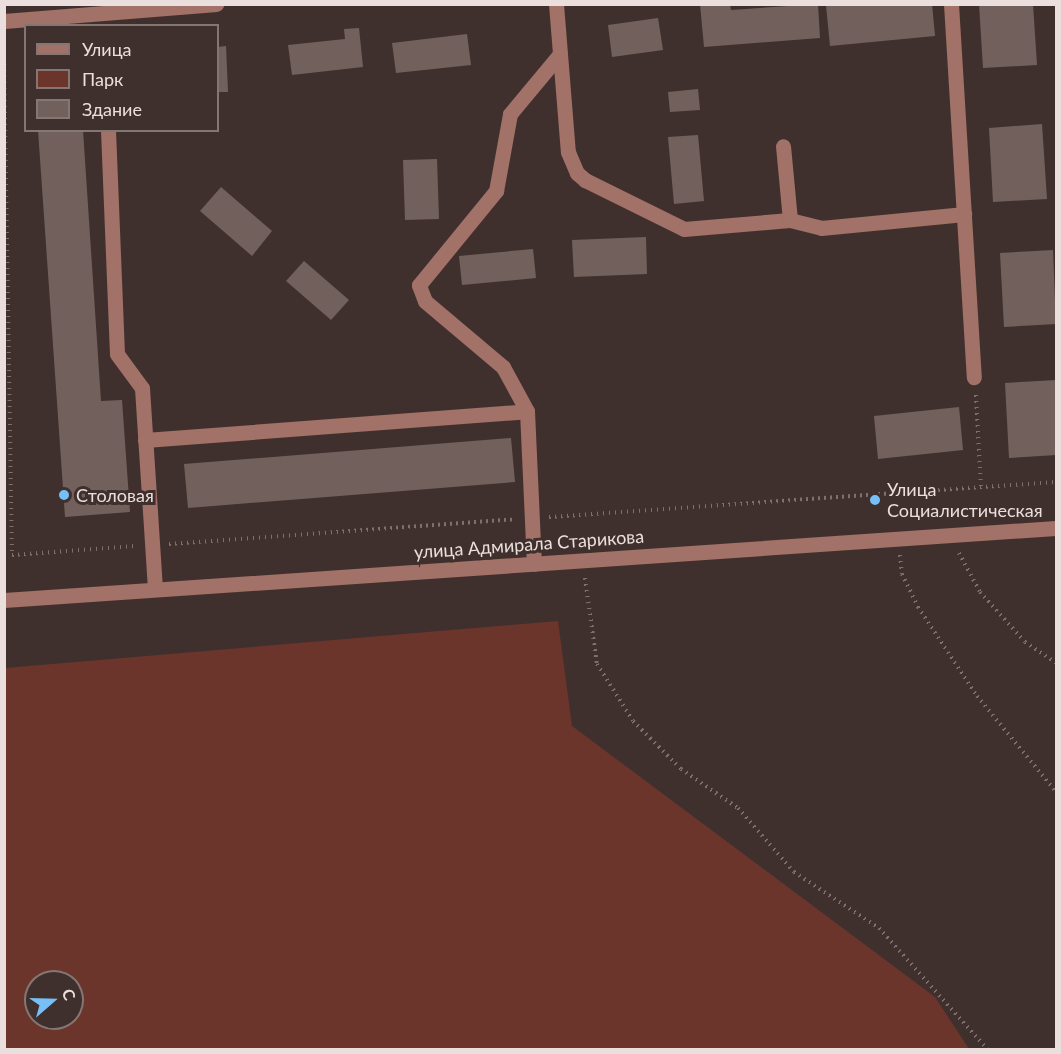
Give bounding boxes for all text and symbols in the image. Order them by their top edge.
legend [24,24,219,132]
text: Улица [82,38,132,60]
text: Парк [82,68,123,90]
text: Здание [82,98,142,120]
place label: Улица Социалистическая [887,479,1043,522]
place label: Столовая [76,484,154,506]
marker: Столовая [57,488,71,502]
marker: Улица Социалистическая [868,493,882,507]
street label: улица Адмирала Старикова [413,525,645,563]
north arrow [24,970,84,1030]
text: С [59,986,80,1003]

